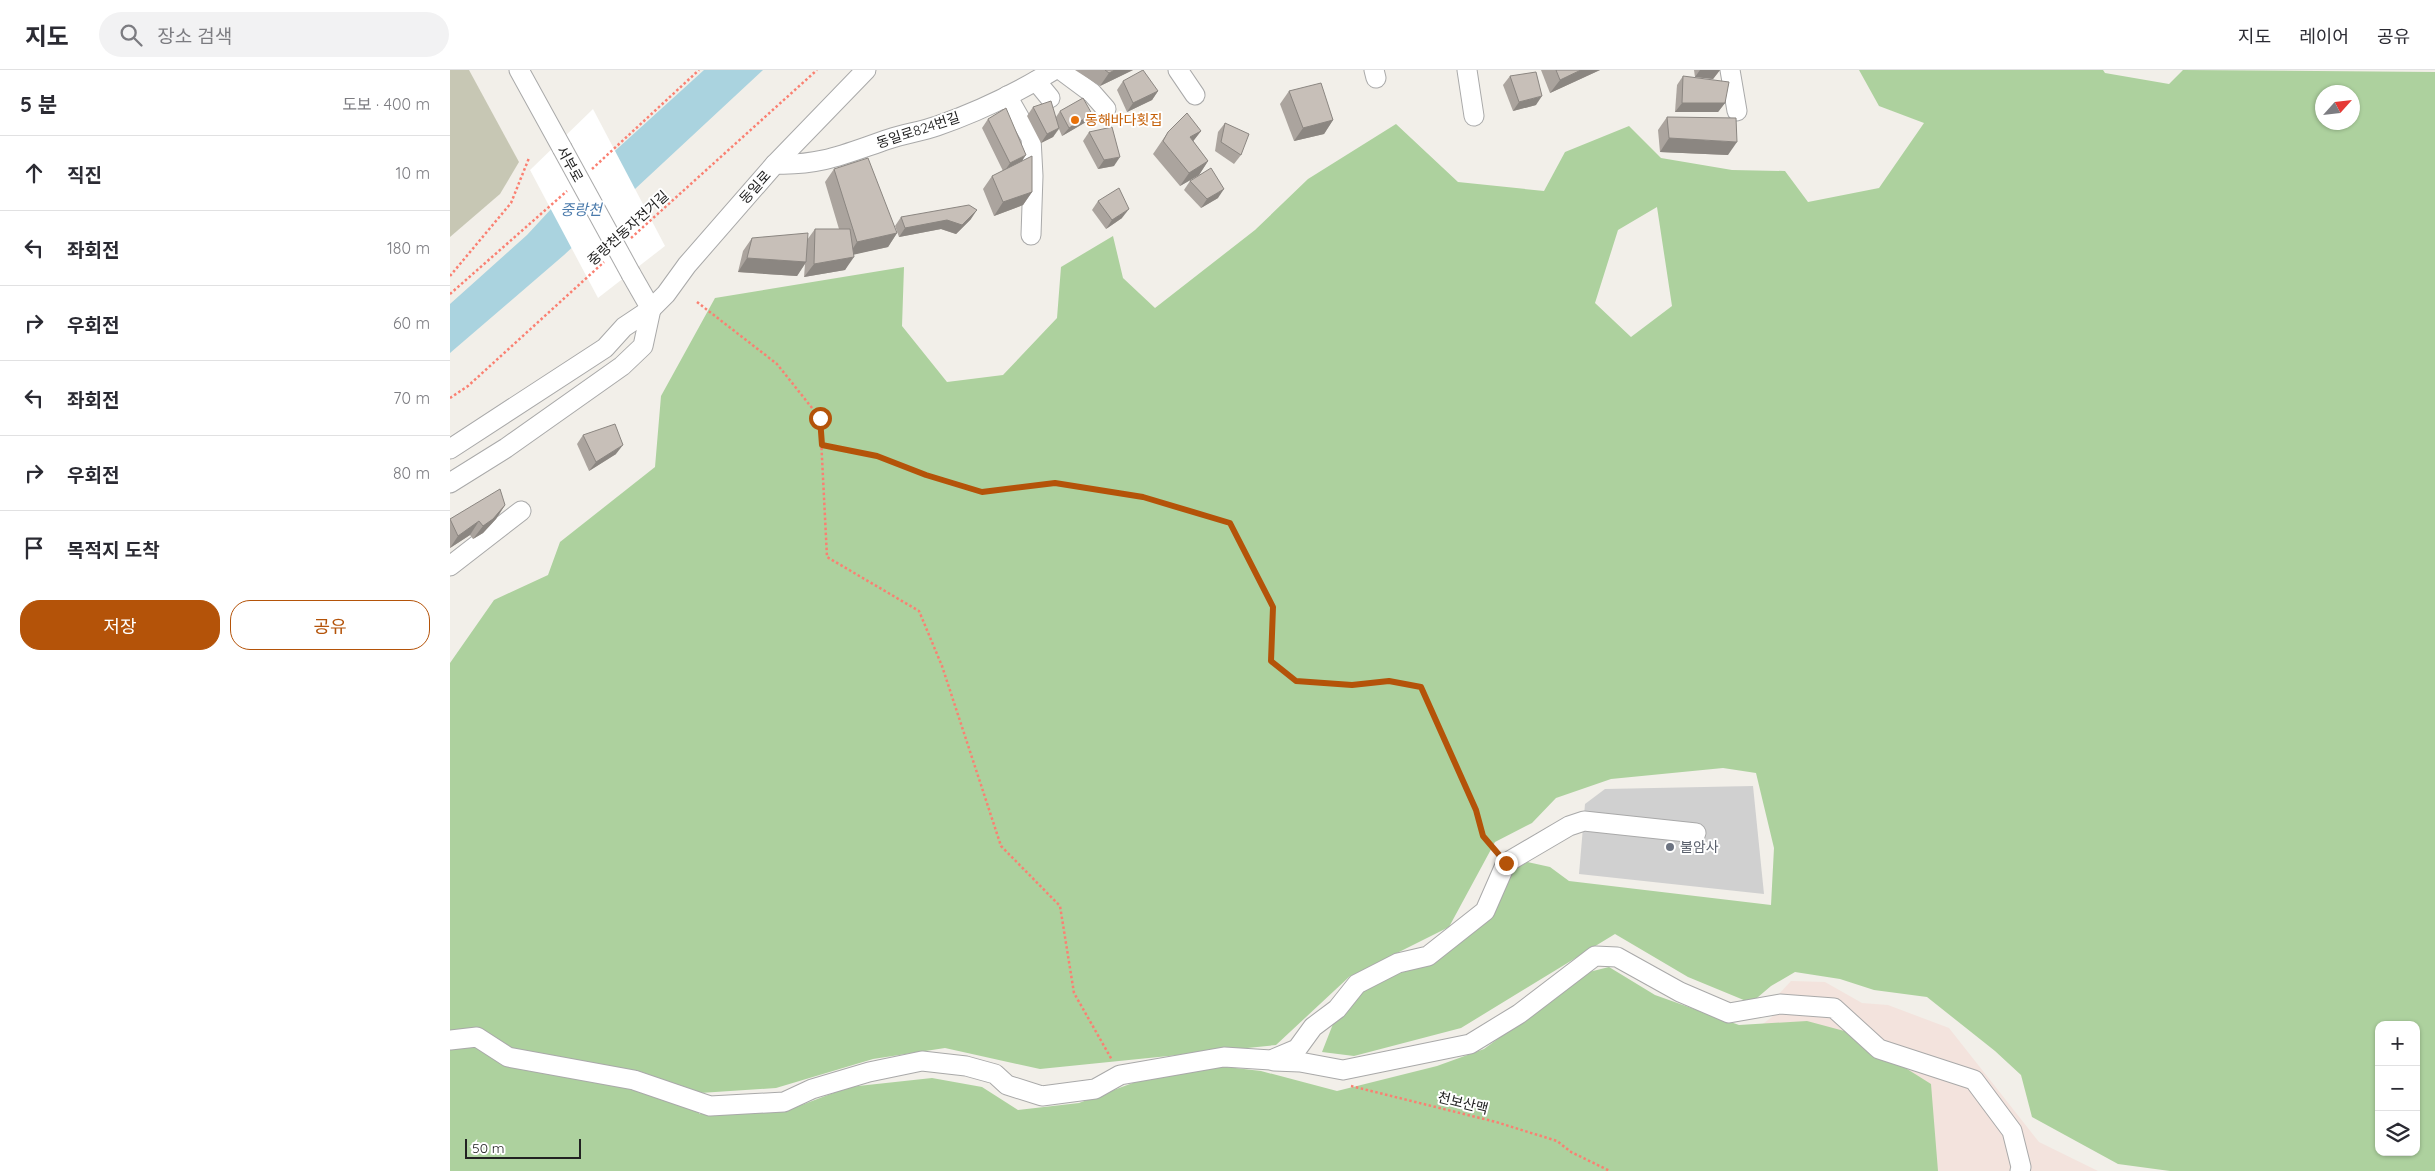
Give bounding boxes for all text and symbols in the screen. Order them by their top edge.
search box [99,12,449,57]
text: 지도 [25,21,69,51]
icon: search [117,21,145,49]
text: 장소 검색 [157,24,232,48]
text: 지도 [2238,25,2271,48]
text: 레이어 [2299,25,2349,48]
text: 공유 [2377,25,2410,48]
north arrow [2315,85,2360,130]
text: 5 분 [20,91,57,117]
text: 도보 · 400 m [342,94,430,114]
street label: 동일로824번길 [874,108,962,152]
place label: 동해바다횟집 [1085,111,1162,129]
marker: 동해바다횟집 [1069,114,1081,126]
street label: 서부로 [553,143,587,185]
icon: ahead [20,159,48,187]
text: 직진 [67,163,102,187]
text: 10 m [396,163,430,183]
street label: 동일로 [735,167,775,207]
street label: 중랑천동자전거길 [584,187,672,269]
water label: 중랑천 [560,200,604,219]
icon: left [20,234,48,262]
text: 좌회전 [67,238,119,262]
text: 180 m [387,238,430,258]
icon: right [20,309,48,337]
text: 우회전 [67,313,119,337]
text: 60 m [393,313,430,333]
icon: left [20,384,48,412]
text: 좌회전 [67,388,119,412]
text: 70 m [393,388,430,408]
route start [809,407,832,430]
icon: right [20,459,48,487]
text: 우회전 [67,463,119,487]
text: 80 m [393,463,430,483]
icon: arrive [20,534,48,562]
text: 목적지 도착 [67,538,160,562]
button: 저장 [20,600,220,650]
button: 공유 [230,600,430,650]
place label: 불암사 [1680,838,1719,856]
marker: 불암사 [1664,841,1676,853]
route end [1495,852,1518,875]
map controls [2375,1021,2420,1156]
button: + [2375,1021,2420,1066]
button: − [2375,1066,2420,1111]
street label: 천보산맥 [1436,1088,1490,1118]
button: layers [2375,1111,2420,1156]
scale bar [465,1136,581,1159]
text: 50 m [472,1139,505,1157]

